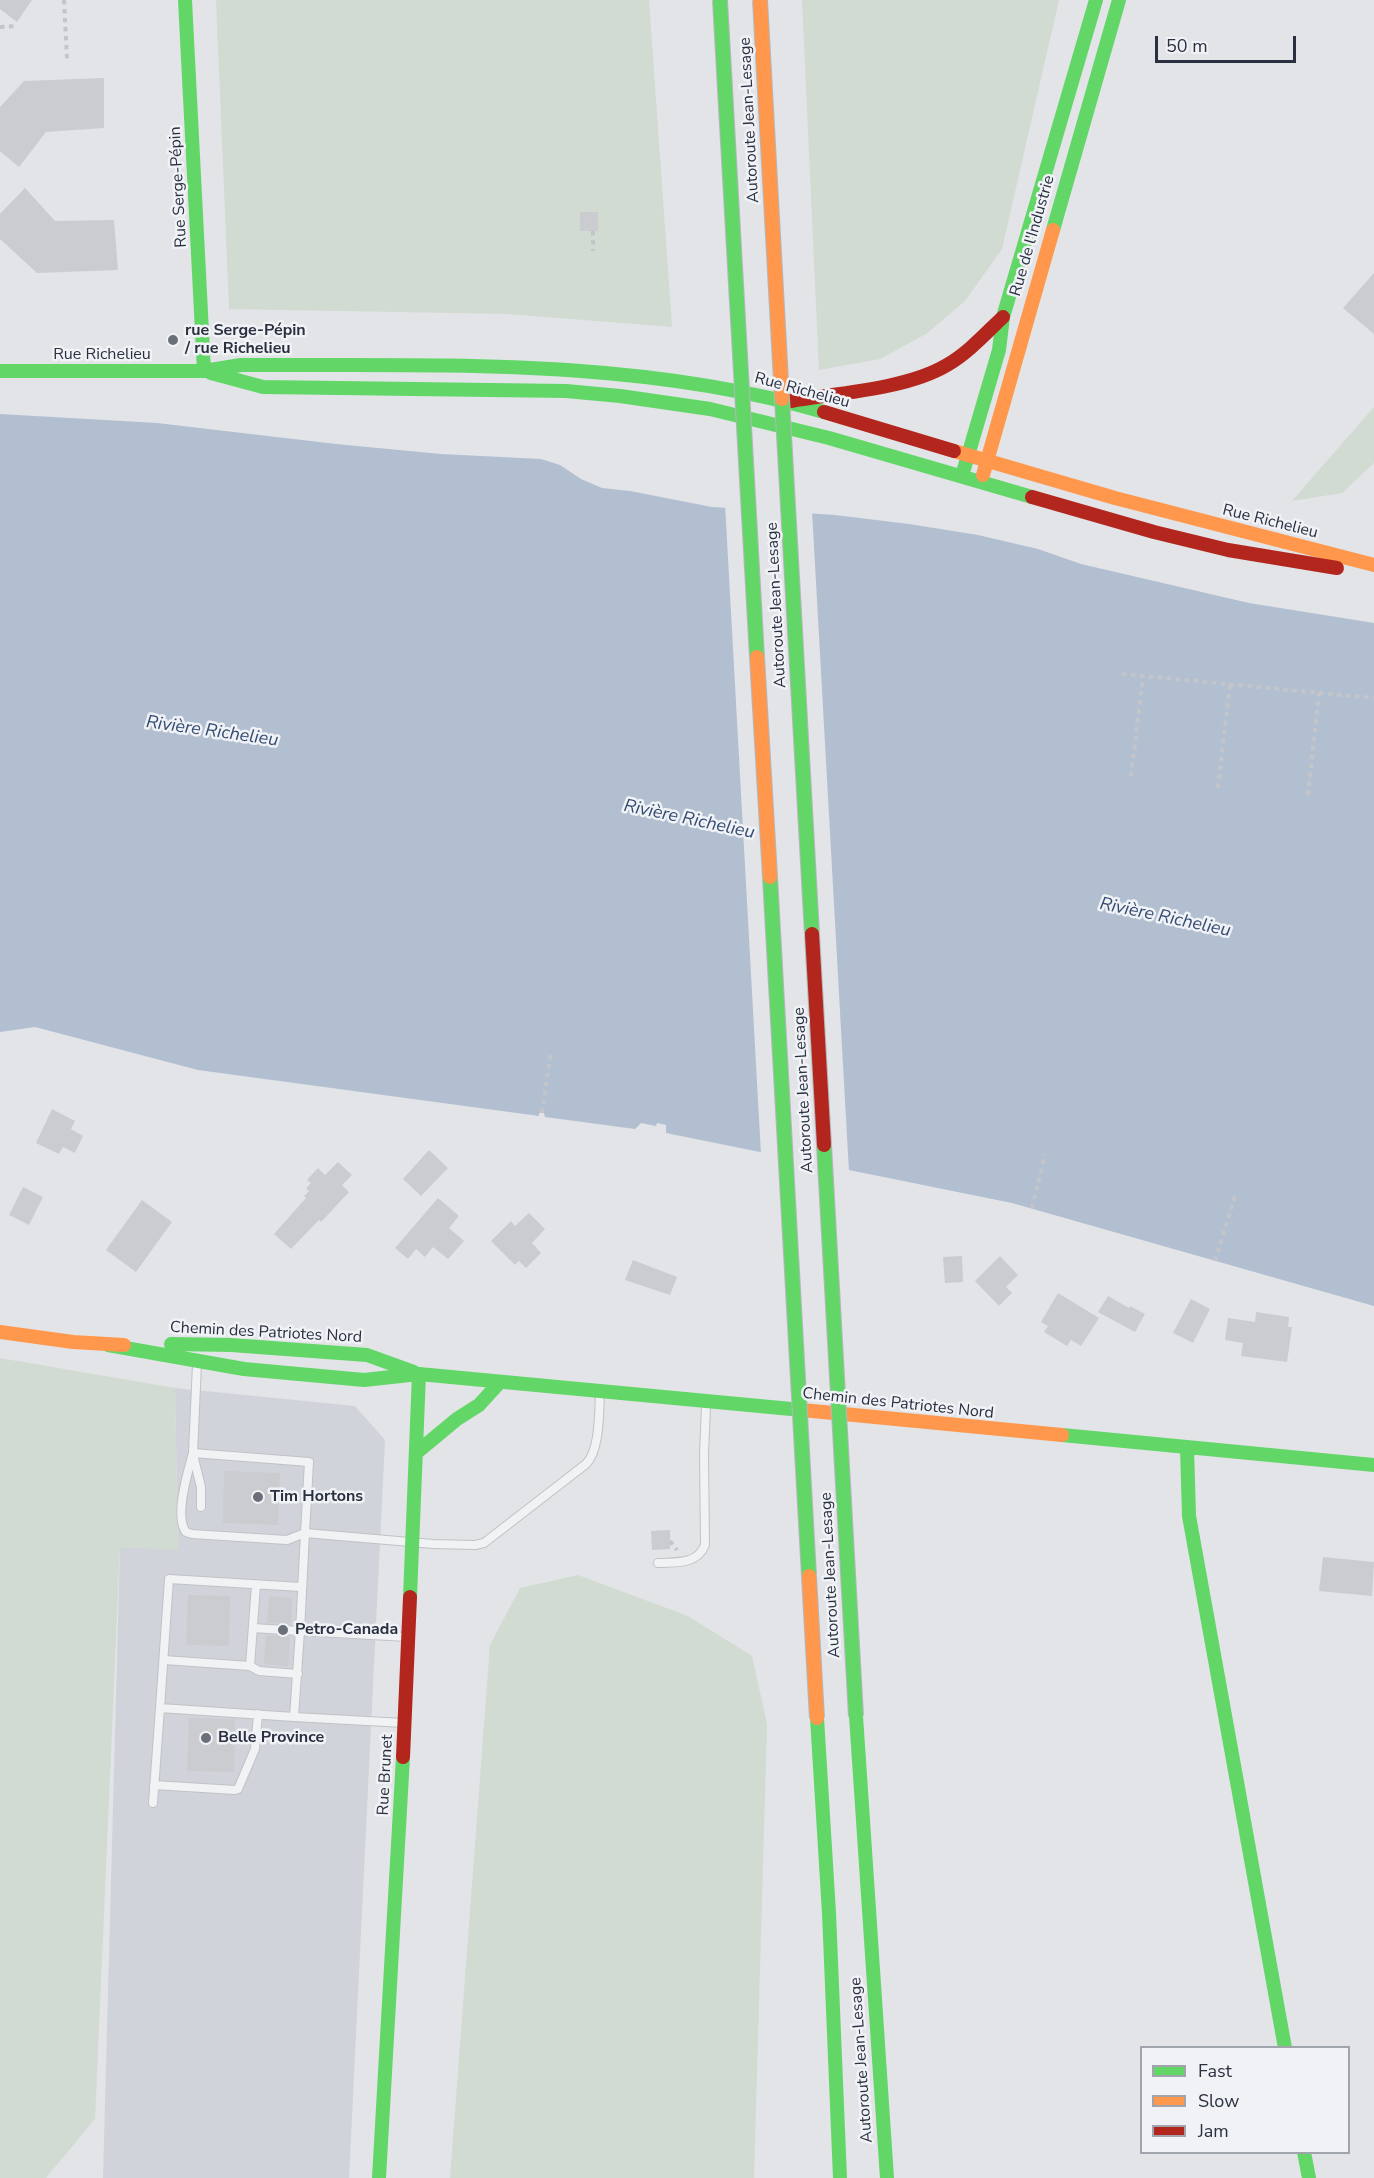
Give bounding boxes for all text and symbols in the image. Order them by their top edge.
scale bar [1158,24,1299,62]
text: 50 m [1166,34,1208,58]
street label: Autoroute Jean-Lesage [736,37,764,203]
street label: Rue Serge-Pépin [166,126,192,248]
street label: Rue de l'Industrie [1007,173,1059,299]
place label: rue Serge-Pépin / rue Richelieu [185,321,306,359]
marker: rue Serge-Pépin / rue Richelieu [166,333,180,347]
street label: Rue Richelieu [53,345,151,365]
street label: Rue Richelieu [752,369,852,413]
street label: Rue Richelieu [1220,501,1320,543]
street label: Autoroute Jean-Lesage [763,522,791,688]
water label: Rivière Richelieu [144,712,280,752]
water label: Rivière Richelieu [622,796,756,844]
water label: Rivière Richelieu [1098,894,1232,942]
street label: Autoroute Jean-Lesage [790,1007,818,1173]
street label: Chemin des Patriotes Nord [170,1318,362,1348]
street label: Chemin des Patriotes Nord [801,1384,995,1424]
place label: Tim Hortons [270,1487,363,1507]
marker: Tim Hortons [251,1490,265,1504]
street label: Autoroute Jean-Lesage [817,1492,845,1658]
place label: Petro-Canada [295,1620,398,1640]
marker: Petro-Canada [276,1623,290,1637]
place label: Belle Province [218,1728,324,1748]
marker: Belle Province [199,1731,213,1745]
street label: Rue Brunet [374,1734,398,1816]
street label: Autoroute Jean-Lesage [847,1977,877,2143]
legend [1140,2046,1350,2154]
text: Fast [1198,2059,1232,2083]
text: Slow [1198,2089,1239,2113]
text: Jam [1198,2119,1229,2143]

